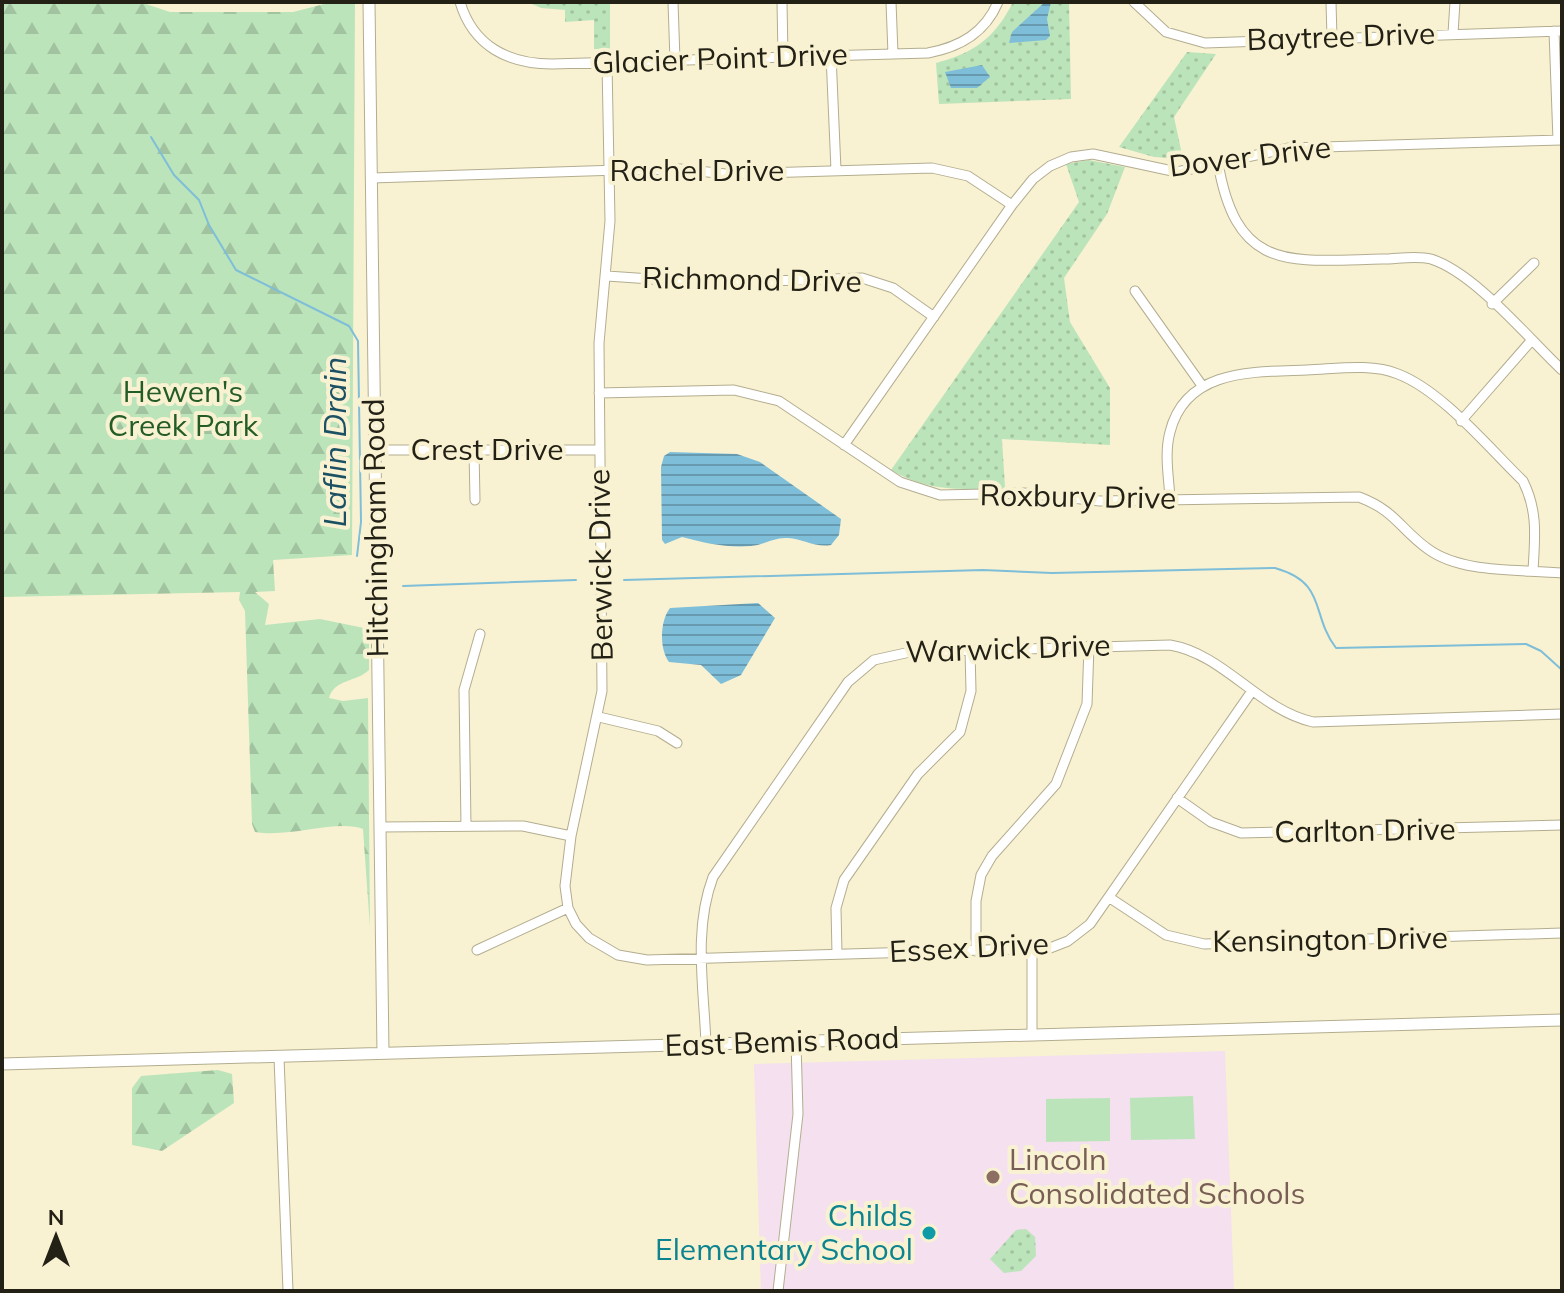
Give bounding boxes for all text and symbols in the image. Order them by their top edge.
street label: Baytree Drive [1246,14,1436,58]
street label: Glacier Point Drive [592,35,848,81]
street label: Dover Drive [1167,127,1333,185]
street label: Rachel Drive [610,151,784,189]
street label: Richmond Drive [642,258,862,300]
water label: Laflin Drain [314,357,354,527]
park label: Hewen's Creek Park [108,372,259,444]
street label: Hitchingham Road [354,398,396,658]
street label: Crest Drive [410,430,564,468]
street label: Berwick Drive [579,469,621,661]
street label: Roxbury Drive [979,475,1177,517]
street label: Warwick Drive [905,625,1111,671]
street label: Carlton Drive [1274,809,1456,851]
street label: Kensington Drive [1212,918,1448,960]
street label: Essex Drive [888,924,1050,970]
street label: East Bemis Road [664,1018,900,1064]
place label: Lincoln Consolidated Schools [1009,1140,1305,1212]
marker: Lincoln Consolidated Schools [984,1168,1002,1186]
place label: Childs Elementary School [655,1196,913,1268]
north arrow [16,1197,96,1277]
text: N [48,1203,64,1231]
marker: Childs Elementary School [920,1224,938,1242]

